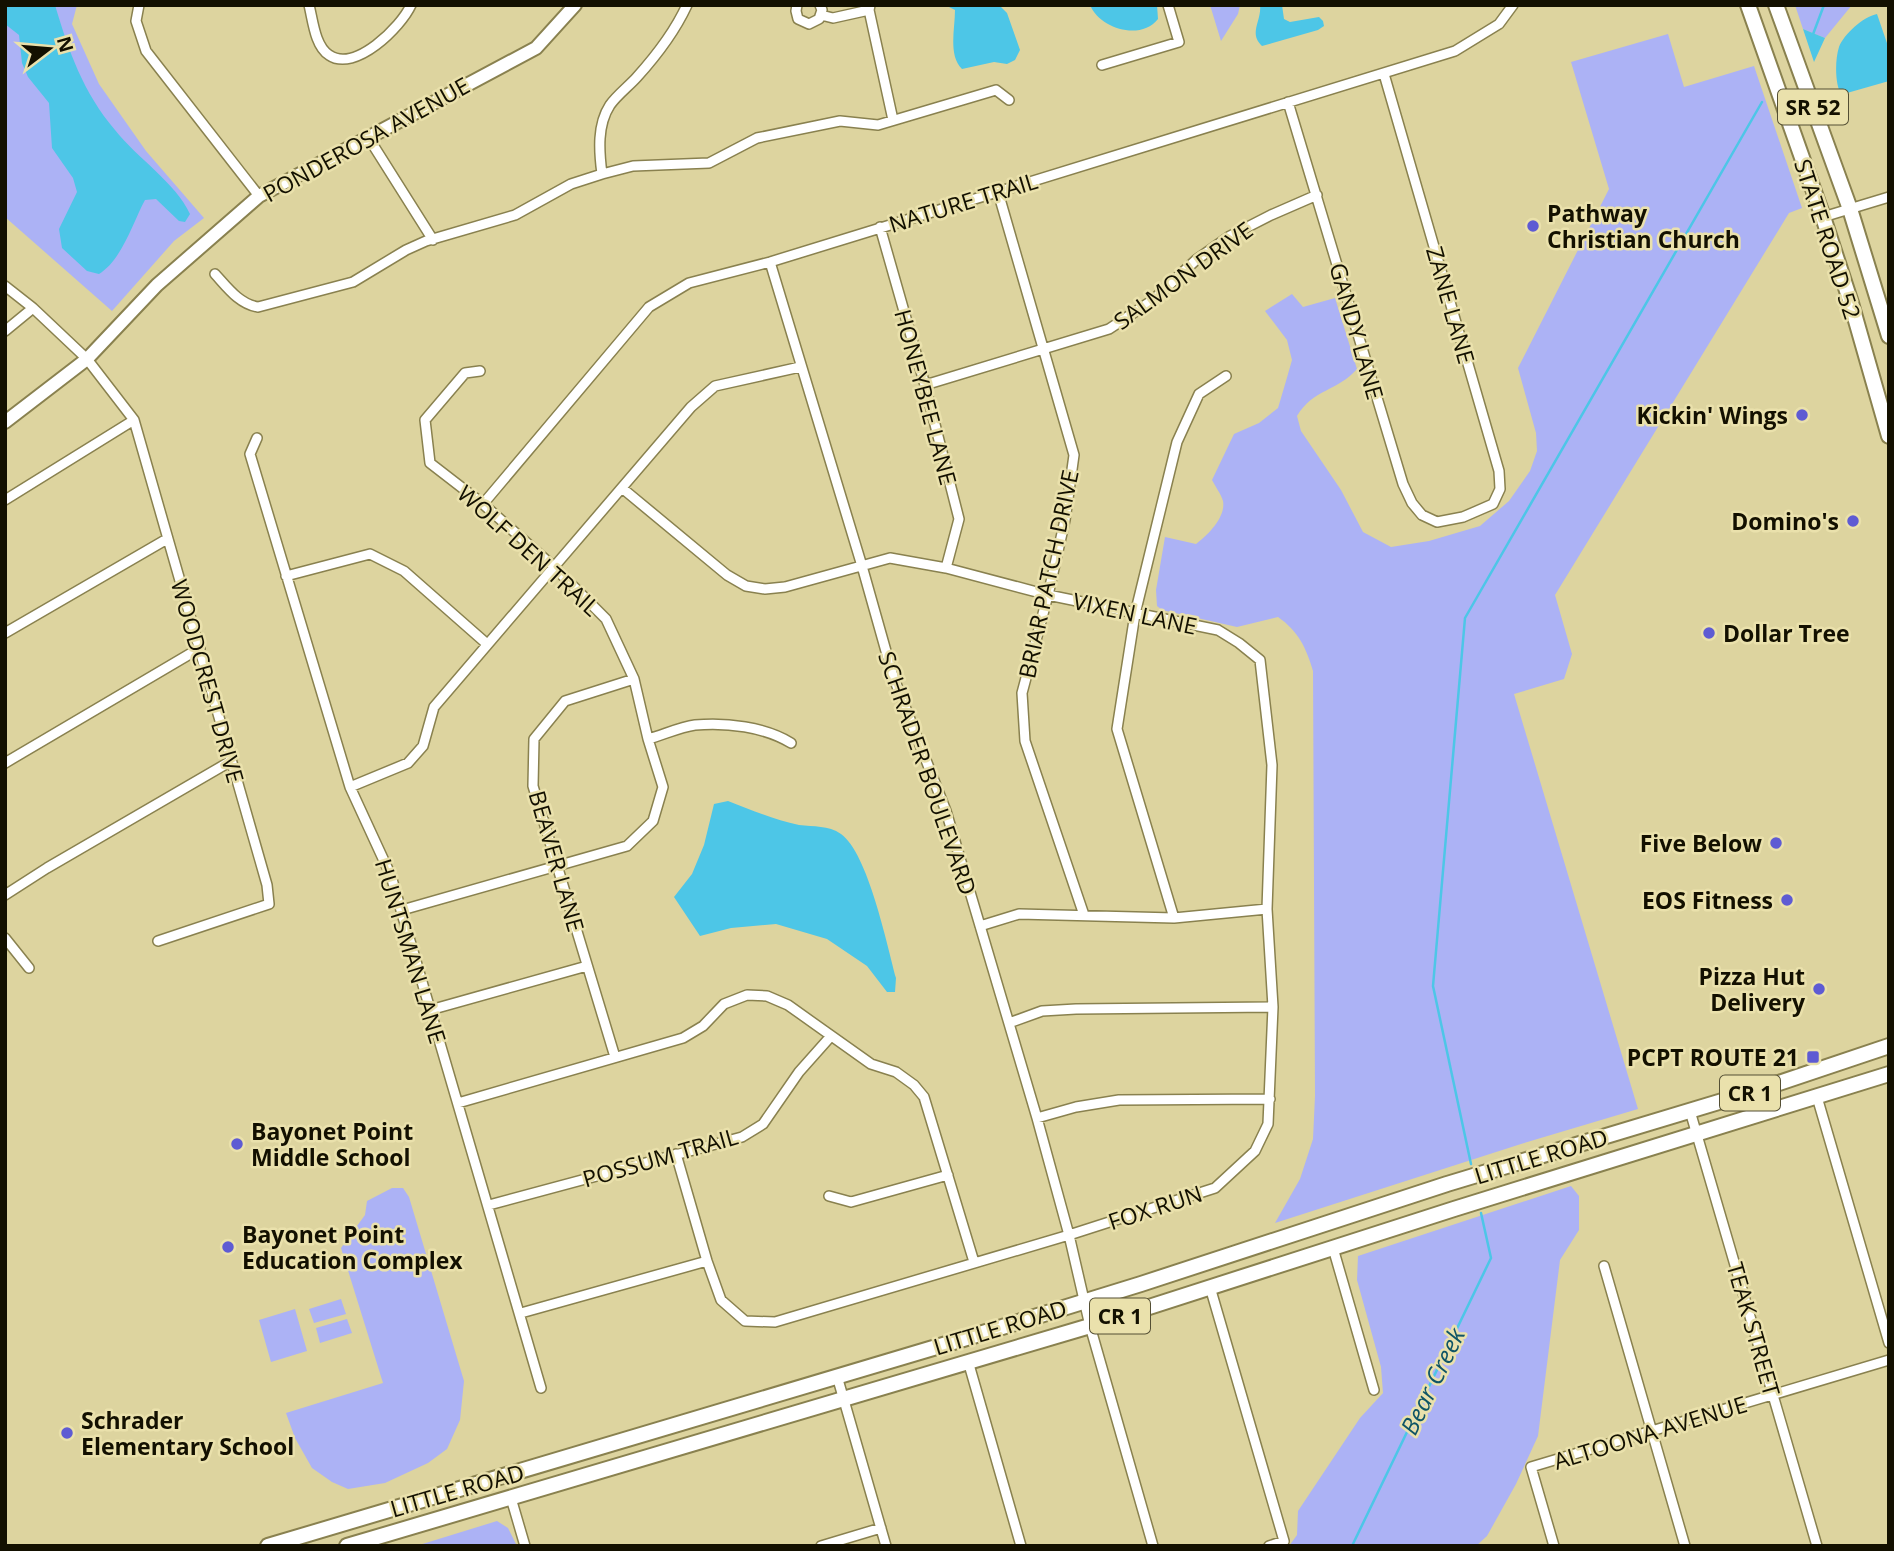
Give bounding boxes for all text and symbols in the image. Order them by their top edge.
north arrow [14,14,84,84]
text: N [51,33,80,55]
street label: PONDEROSA AVENUE [257,69,475,209]
road number: SR 52 [1778,90,1848,124]
street label: STATE ROAD 52 [1787,155,1869,323]
street label: NATURE TRAIL [885,164,1041,240]
place label: Pathway Christian Church [1547,197,1740,255]
street label: SALMON DRIVE [1107,214,1259,336]
marker: Pathway Christian Church [1525,218,1541,234]
street label: ZANE LANE [1419,243,1483,367]
street label: GANDY LANE [1322,259,1392,403]
street label: HONEYBEE LANE [887,306,965,488]
place label: Kickin' Wings [1637,399,1788,431]
marker: Kickin' Wings [1794,407,1810,423]
street label: BRIAR PATCH DRIVE [1010,467,1086,681]
street label: WOLF DEN TRAIL [451,477,607,623]
place label: Domino's [1731,505,1839,537]
marker: Domino's [1845,513,1861,529]
street label: WOODCREST DRIVE [164,576,252,786]
street label: VIXEN LANE [1070,584,1200,642]
place label: Dollar Tree [1723,617,1850,649]
marker: Dollar Tree [1701,625,1717,641]
street label: SCHRADER BOULEVARD [871,647,985,899]
street label: BEAVER LANE [522,787,592,935]
place label: Five Below [1640,827,1762,859]
marker: Five Below [1768,835,1784,851]
street label: HUNTSMAN LANE [368,855,454,1047]
place label: EOS Fitness [1642,884,1773,916]
marker: EOS Fitness [1779,892,1795,908]
place label: Pizza Hut Delivery [1699,960,1806,1018]
marker: Pizza Hut Delivery [1811,981,1827,997]
place label: PCPT ROUTE 21 [1627,1041,1799,1073]
marker: PCPT ROUTE 21 [1805,1049,1821,1065]
road number: CR 1 [1720,1076,1780,1110]
place label: Bayonet Point Middle School [251,1115,413,1173]
street label: POSSUM TRAIL [579,1120,741,1194]
street label: LITTLE ROAD [1470,1121,1612,1191]
marker: Bayonet Point Middle School [229,1136,245,1152]
street label: FOX RUN [1104,1177,1206,1237]
place label: Bayonet Point Education Complex [242,1218,463,1276]
marker: Bayonet Point Education Complex [220,1239,236,1255]
street label: TEAK STREET [1720,1258,1788,1400]
street label: LITTLE ROAD [929,1292,1071,1362]
road number: CR 1 [1090,1298,1150,1334]
water label: Bear Creek [1392,1321,1473,1440]
street label: ALTOONA AVENUE [1549,1387,1751,1477]
place label: Schrader Elementary School [81,1404,294,1462]
marker: Schrader Elementary School [59,1425,75,1441]
street label: LITTLE ROAD [386,1456,528,1524]

